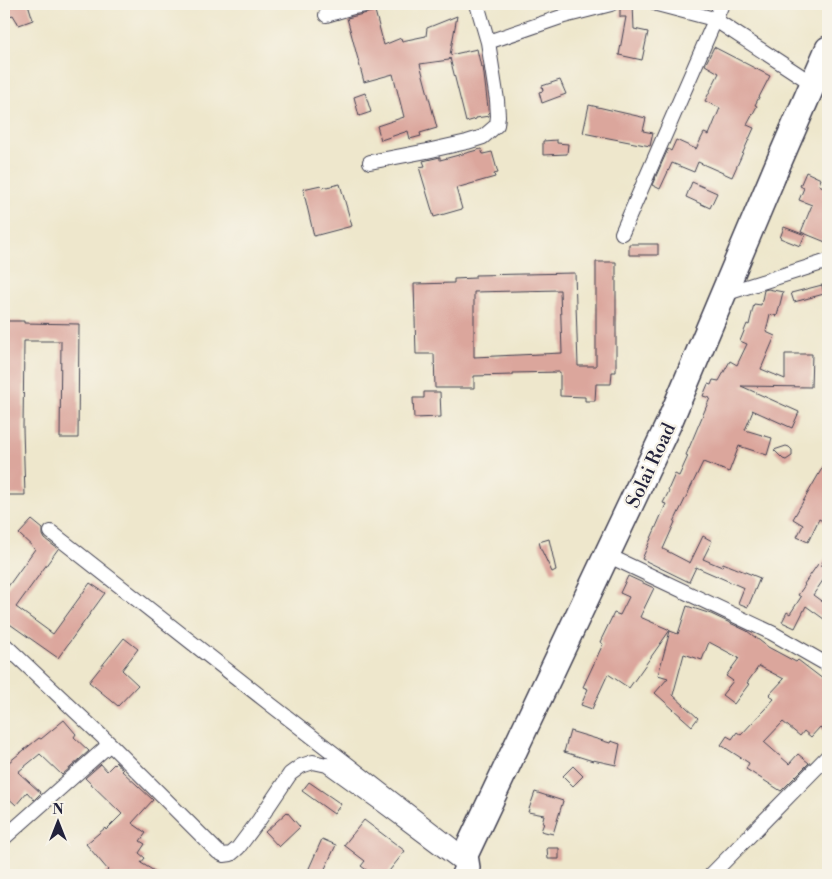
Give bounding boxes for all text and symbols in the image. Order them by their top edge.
street label: Solai Road [621,419,681,512]
north arrow [32,796,82,846]
text: N [52,801,64,819]

